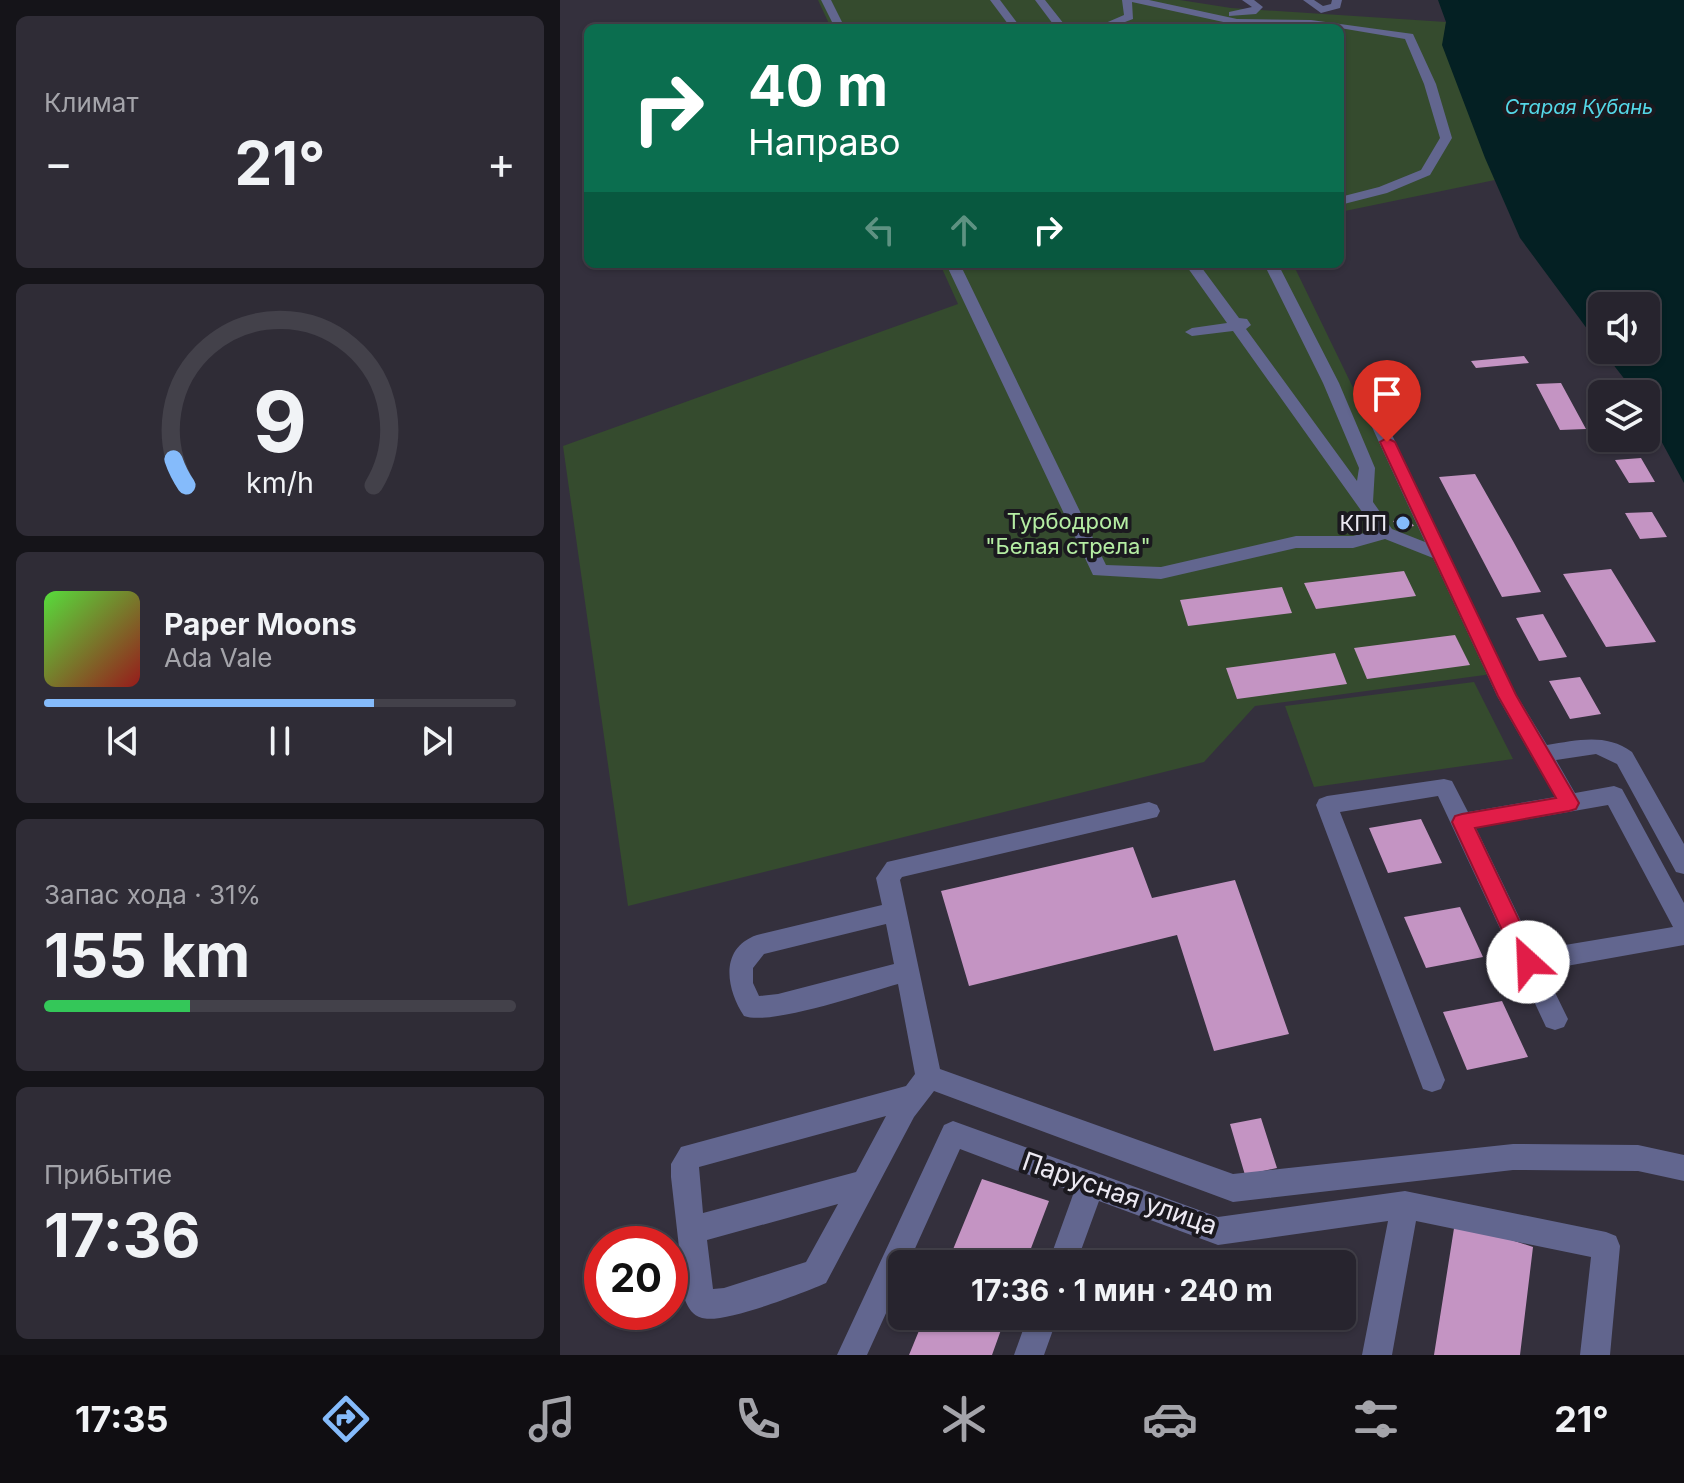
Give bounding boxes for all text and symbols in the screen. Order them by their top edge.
text: 40 m [748,52,888,120]
icon: right [616,56,720,160]
text: Климат [44,87,139,118]
water label: Старая Кубань [1505,95,1653,119]
text: Направо [748,120,901,164]
text: 21° [234,127,326,199]
text: − [44,136,73,190]
text: + [487,136,516,190]
icon: left [858,208,902,252]
icon: ahead [942,208,986,252]
icon: right [1026,208,1070,252]
map controls [1588,292,1660,452]
button: sound [1588,292,1660,364]
pin [1353,360,1421,442]
text: 9 [253,370,307,471]
icon: arrive [1365,372,1409,416]
button: layers [1588,380,1660,452]
text: km/h [246,465,314,500]
park label: Турбодром "Белая стрела" [985,508,1151,559]
place label: КПП [1340,510,1387,536]
marker: КПП [1394,514,1412,532]
text: Paper Moons [164,606,357,642]
text: Ada Vale [164,642,272,673]
icon: previous [101,719,145,763]
icon: pause [258,719,302,763]
icon: next [415,719,459,763]
text: Запас хода · 31% [44,879,261,910]
text: 155 km [44,919,250,991]
position arrow [1486,920,1570,1004]
street label: Парусная улица [1019,1145,1221,1241]
text: Прибытие [44,1159,172,1190]
text: 17:36 [44,1199,200,1271]
speed limit sign: 20 [584,1226,688,1330]
text: 17:36 · 1 мин · 240 m [971,1272,1273,1308]
icon: directions [318,1391,374,1447]
icon: music [524,1391,580,1447]
icon: phone [730,1391,786,1447]
icon: climate [936,1391,992,1447]
icon: car [1142,1391,1198,1447]
icon: filters [1348,1391,1404,1447]
text: 17:35 [75,1397,168,1441]
text: 21° [1554,1397,1609,1441]

